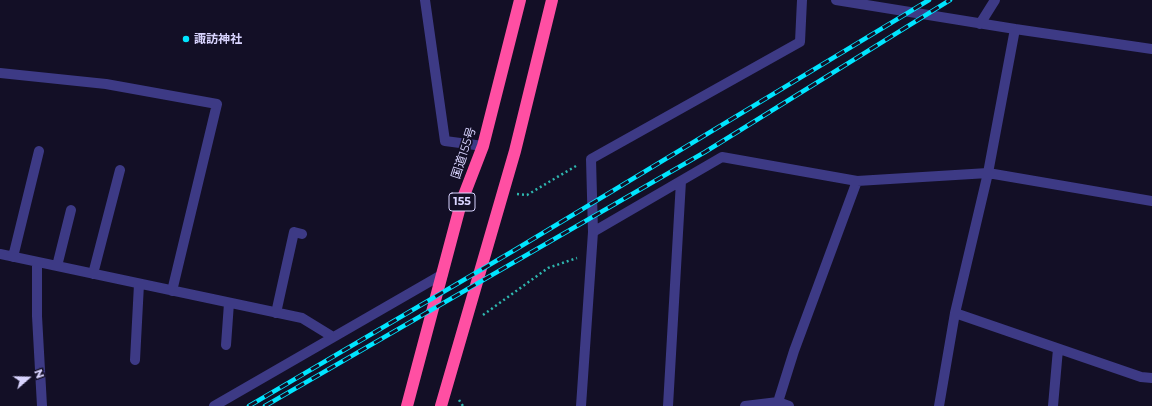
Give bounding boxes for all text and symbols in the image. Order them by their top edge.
place label: 諏訪神社 [194,32,242,46]
marker: 諏訪神社 [181,34,191,44]
street label: 国道155号 [449,125,479,181]
road number: 155 [449,193,475,211]
north arrow [8,358,48,398]
text: N [31,367,47,380]

